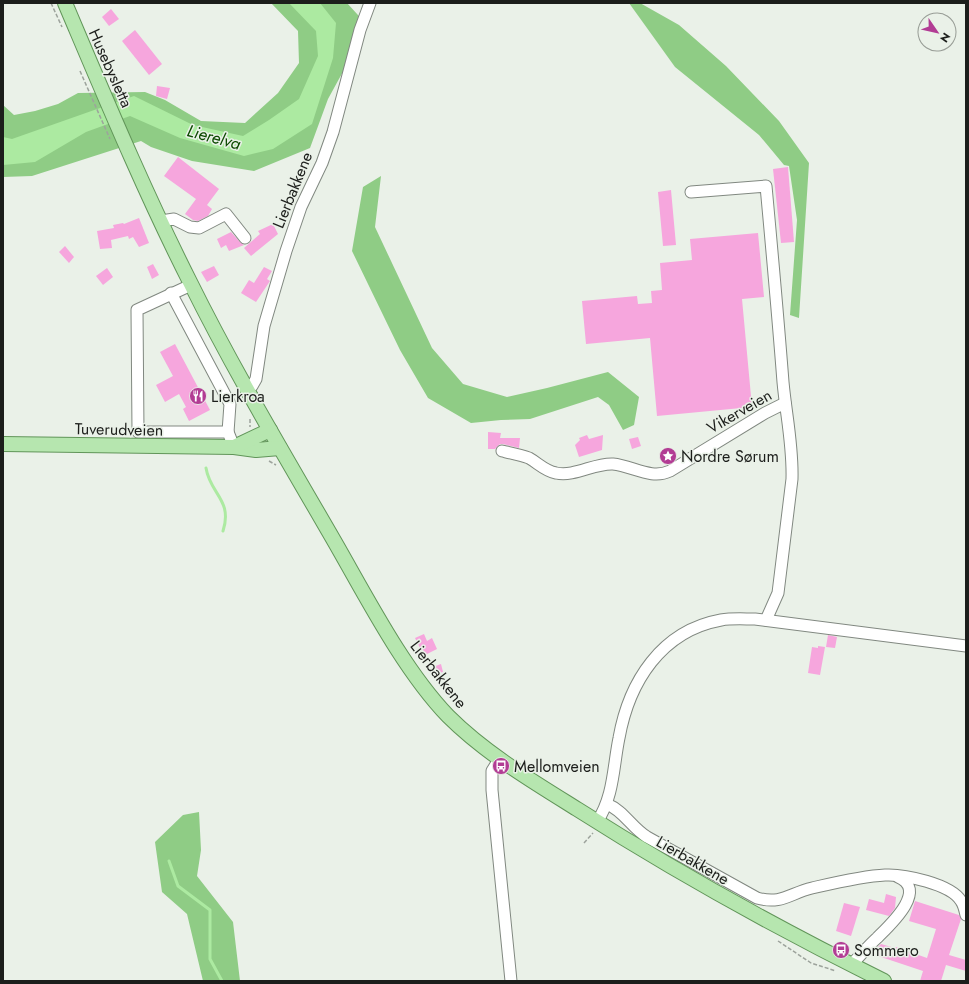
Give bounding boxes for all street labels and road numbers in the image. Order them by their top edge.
street label: Husebysletta [83,25,138,111]
street label: Lierbakkene [267,149,318,232]
street label: Vikerveien [703,384,776,439]
street label: Tuverudveien [75,417,163,442]
street label: Lierbakkene [405,635,472,713]
street label: Lierbakkene [652,830,733,891]

